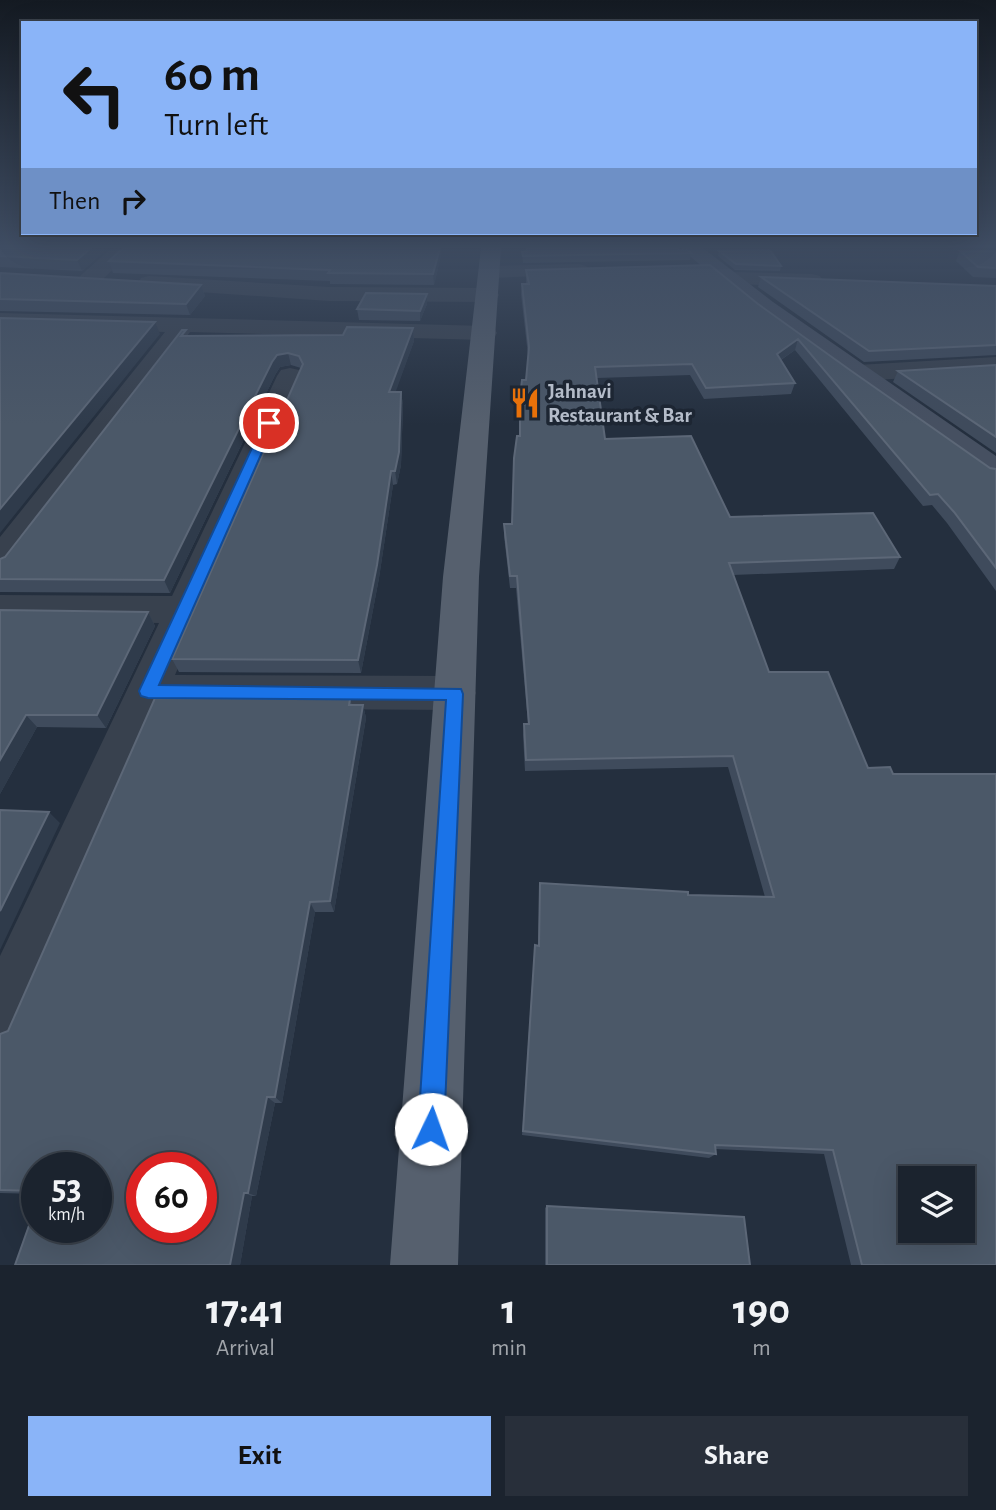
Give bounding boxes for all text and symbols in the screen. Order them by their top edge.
icon: left [49,49,140,140]
text: 60 m [164,51,260,100]
text: Turn left [164,109,268,141]
icon: right [114,182,152,220]
text: Then [49,188,100,214]
place label: Jahnavi Restaurant & Bar [548,381,692,426]
restaurant icon: Jahnavi Restaurant & Bar [508,386,542,420]
pin [239,393,299,453]
icon: arrive [250,404,288,442]
position arrow [394,1092,468,1166]
speed limit sign: 60 [126,1152,217,1243]
map controls [898,1166,975,1243]
button: layers [898,1166,975,1243]
text: 53 [51,1171,82,1206]
text: km/h [48,1206,85,1224]
text: 17:41 [206,1289,285,1331]
text: 1 [501,1289,516,1331]
text: 190 [733,1289,790,1331]
text: Arrival [216,1337,275,1360]
text: min [491,1337,527,1360]
text: m [752,1337,771,1360]
button: Exit [28,1416,491,1496]
button: Share [505,1416,968,1496]

